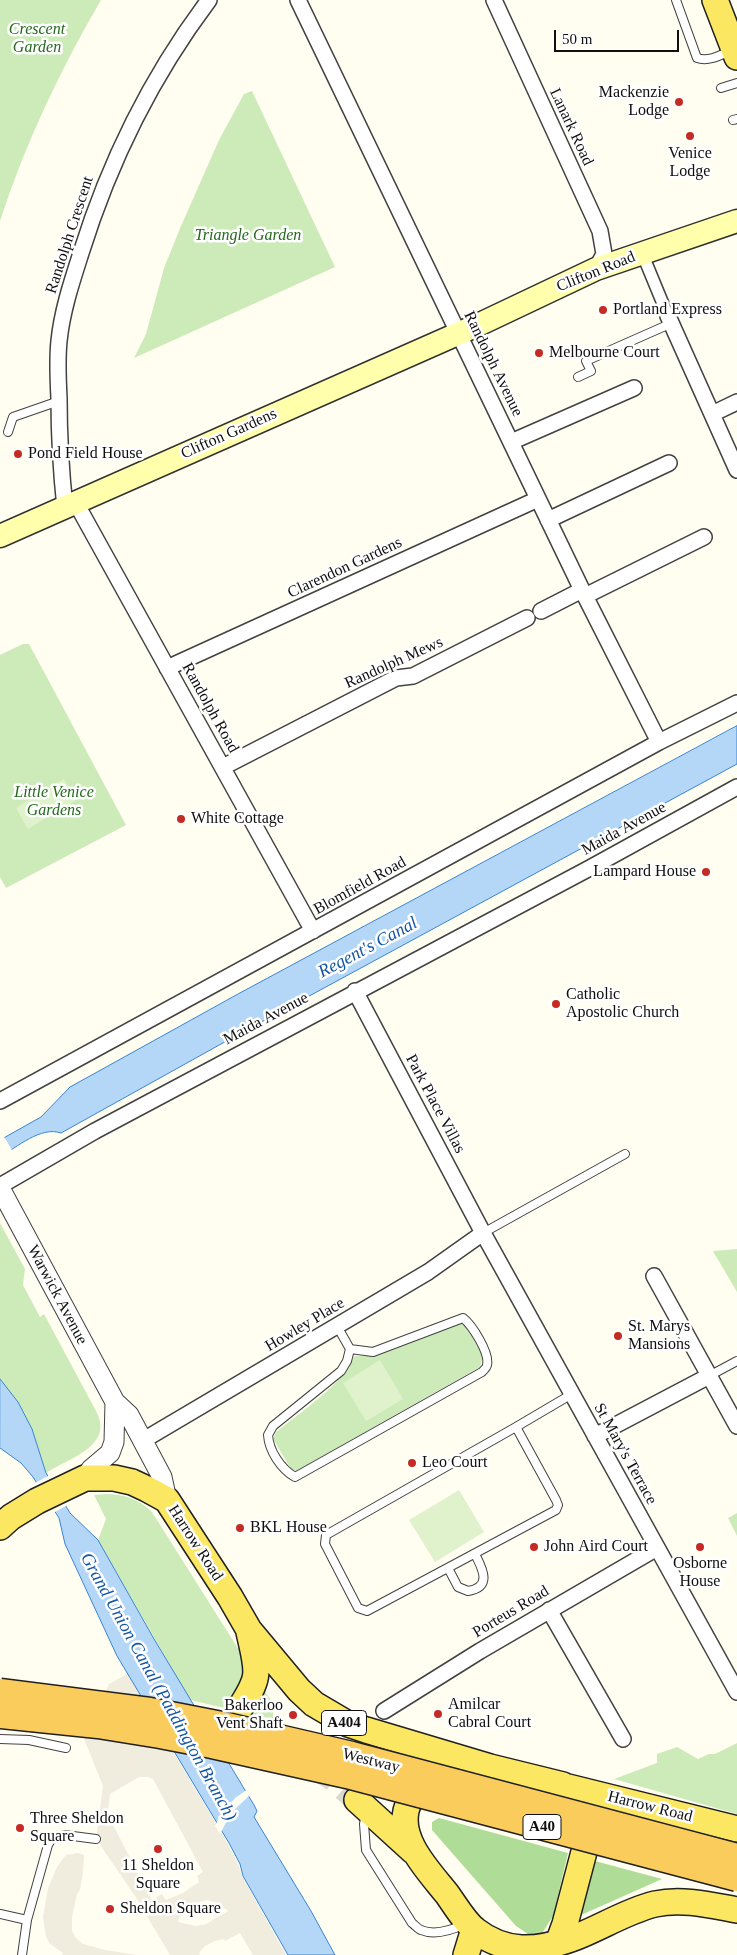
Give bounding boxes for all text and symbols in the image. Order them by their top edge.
park label: Crescent Garden [9,20,65,58]
scale bar [557,20,682,52]
text: 50 m [562,31,592,47]
place label: Mackenzie Lodge [599,83,669,121]
street label: Lanark Road [545,85,597,169]
marker: Mackenzie Lodge [673,96,685,108]
marker: Venice Lodge [684,130,696,142]
place label: Venice Lodge [668,144,712,182]
street label: Randolph Crescent [42,174,98,296]
park label: Triangle Garden [195,226,301,246]
street label: Clifton Road [554,248,638,296]
place label: Portland Express [613,300,722,320]
marker: Portland Express [597,304,609,316]
street label: Randolph Avenue [459,308,527,420]
place label: Melbourne Court [549,343,660,363]
marker: Melbourne Court [533,347,545,359]
street label: Clifton Gardens [178,404,280,464]
place label: Pond Field House [28,444,143,464]
marker: Pond Field House [12,448,24,460]
street label: Clarendon Gardens [285,533,405,603]
street label: Randolph Mews [342,633,446,693]
street label: Randolph Road [177,660,243,756]
park label: Little Venice Gardens [14,783,94,821]
street label: Maida Avenue [578,798,670,860]
place label: White Cottage [191,809,284,829]
marker: White Cottage [175,813,187,825]
street label: Blomfield Road [310,853,410,919]
place label: Lampard House [593,862,696,882]
marker: Lampard House [700,866,712,878]
water label: Regent's Canal [315,913,421,983]
place label: Catholic Apostolic Church [566,985,679,1023]
street label: Maida Avenue [220,989,312,1049]
marker: Catholic Apostolic Church [550,998,562,1010]
street label: Park Place Villas [401,1051,469,1157]
street label: Warwick Avenue [23,1242,91,1348]
street label: Howley Place [262,1294,348,1356]
place label: St. Marys Mansions [628,1317,690,1355]
marker: St. Marys Mansions [612,1330,624,1342]
street label: St Mary's Terrace [589,1400,661,1508]
place label: Leo Court [422,1453,487,1473]
marker: Leo Court [406,1457,418,1469]
street label: Harrow Road [163,1501,227,1585]
place label: BKL House [250,1518,327,1538]
marker: BKL House [234,1522,246,1534]
place label: John Aird Court [544,1537,648,1557]
marker: John Aird Court [528,1541,540,1553]
marker: Osborne House [694,1541,706,1553]
water label: Grand Union Canal (Paddington Branch) [75,1549,241,1825]
place label: Osborne House [673,1554,727,1592]
street label: Porteus Road [469,1582,553,1642]
place label: Amilcar Cabral Court [448,1695,531,1733]
place label: Bakerloo Vent Shaft [216,1696,283,1734]
marker: Amilcar Cabral Court [432,1708,444,1720]
marker: Bakerloo Vent Shaft [287,1709,299,1721]
road number: A404 [322,1710,366,1736]
street label: Westway [340,1745,402,1777]
street label: Harrow Road [606,1787,694,1827]
place label: Three Sheldon Square [30,1809,124,1847]
road number: A40 [523,1814,561,1840]
marker: Three Sheldon Square [14,1822,26,1834]
marker: 11 Sheldon Square [152,1843,164,1855]
place label: 11 Sheldon Square [122,1856,194,1894]
place label: Sheldon Square [120,1899,221,1919]
marker: Sheldon Square [104,1903,116,1915]

